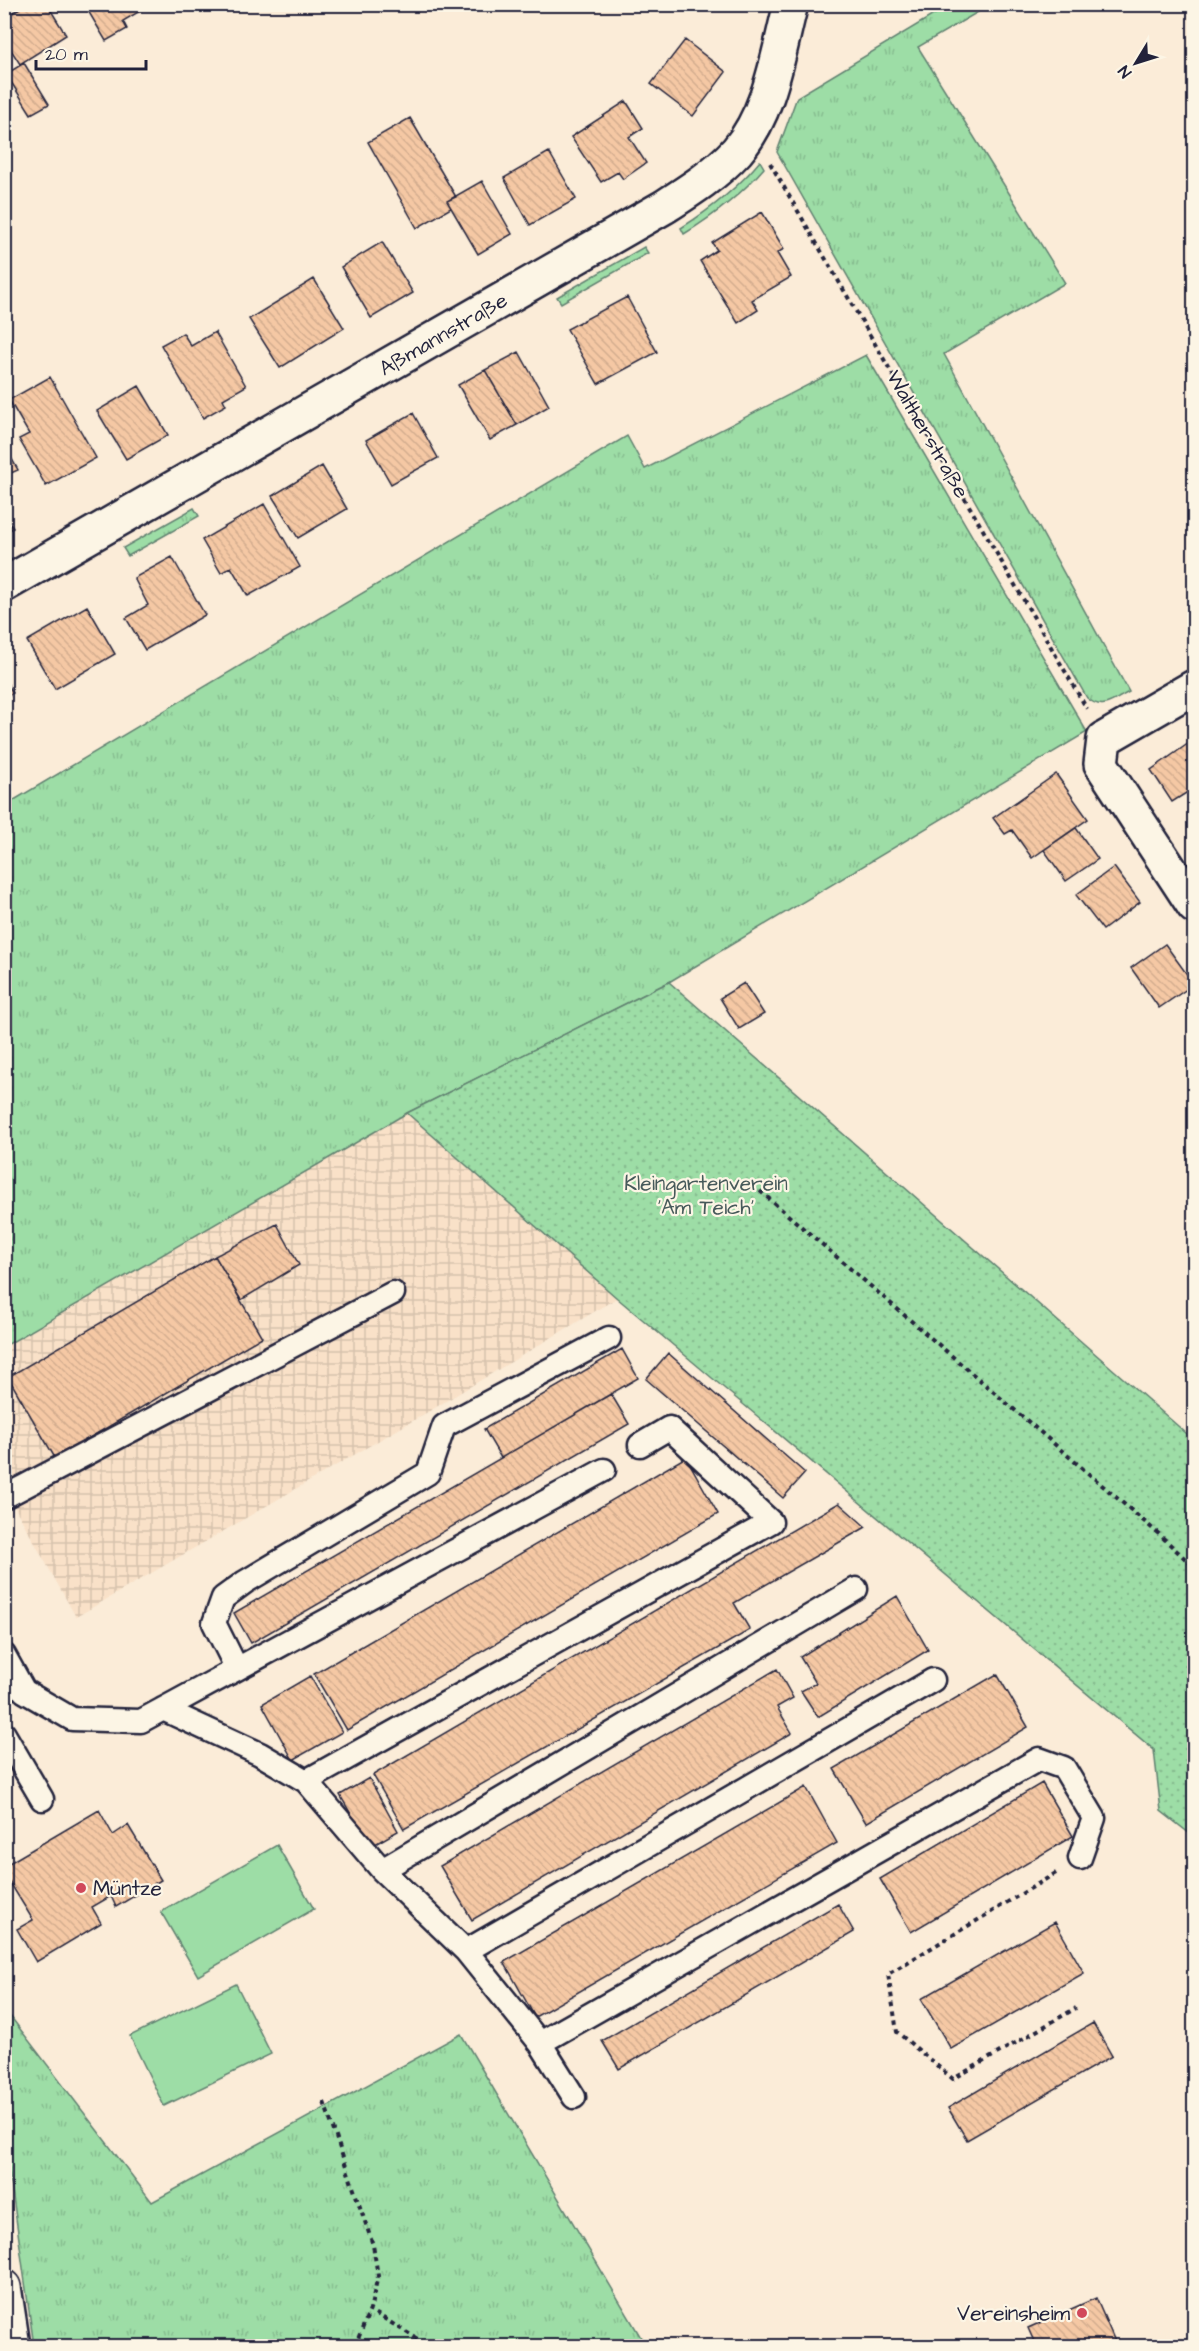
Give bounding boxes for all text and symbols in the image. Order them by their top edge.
scale bar [36,33,146,71]
north arrow [1106,33,1166,93]
text: 20 m [45,42,88,67]
text: N [1113,61,1137,82]
street label: Aßmannstraße [374,286,513,383]
street label: Waltherstraße [879,365,976,503]
park label: Kleingartenverein 'Am Teich' [624,1169,788,1222]
place label: Müntze [93,1874,162,1903]
marker: Müntze [74,1881,88,1895]
place label: Vereinsheim [957,2299,1071,2328]
marker: Vereinsheim [1075,2306,1089,2320]

